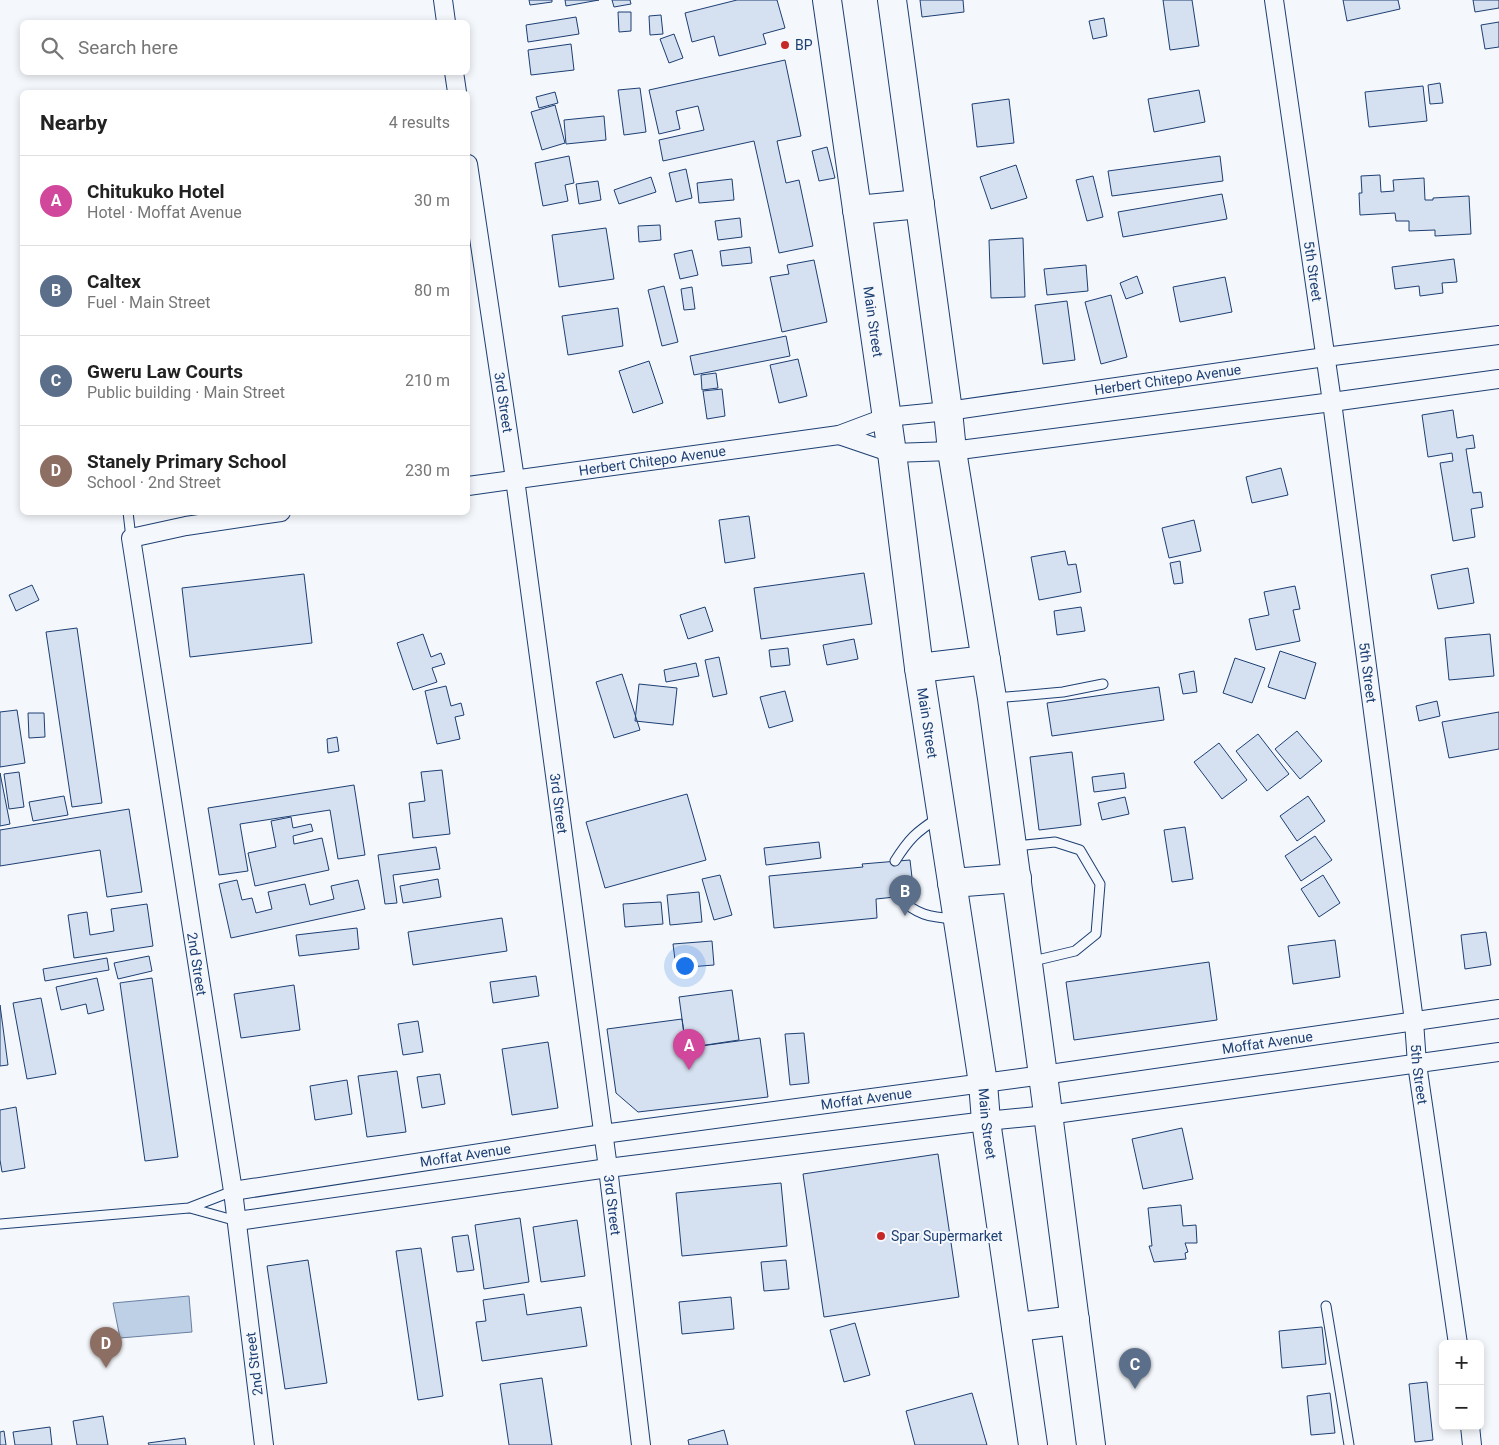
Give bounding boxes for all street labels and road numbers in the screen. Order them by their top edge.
street label: 5th Street [1301,240,1325,303]
street label: Main Street [860,285,886,359]
street label: Herbert Chitepo Avenue [1093,361,1242,398]
street label: 3rd Street [491,371,516,434]
street label: Herbert Chitepo Avenue [578,443,727,479]
street label: 5th Street [1356,641,1380,704]
street label: Main Street [914,686,941,760]
street label: 3rd Street [547,772,571,835]
street label: 2nd Street [184,931,210,997]
street label: Moffat Avenue [1221,1028,1314,1057]
street label: 5th Street [1408,1043,1431,1106]
street label: Moffat Avenue [820,1085,913,1113]
street label: Main Street [975,1087,999,1161]
street label: Moffat Avenue [419,1140,512,1170]
street label: 3rd Street [601,1174,624,1237]
street label: 2nd Street [242,1331,266,1397]

